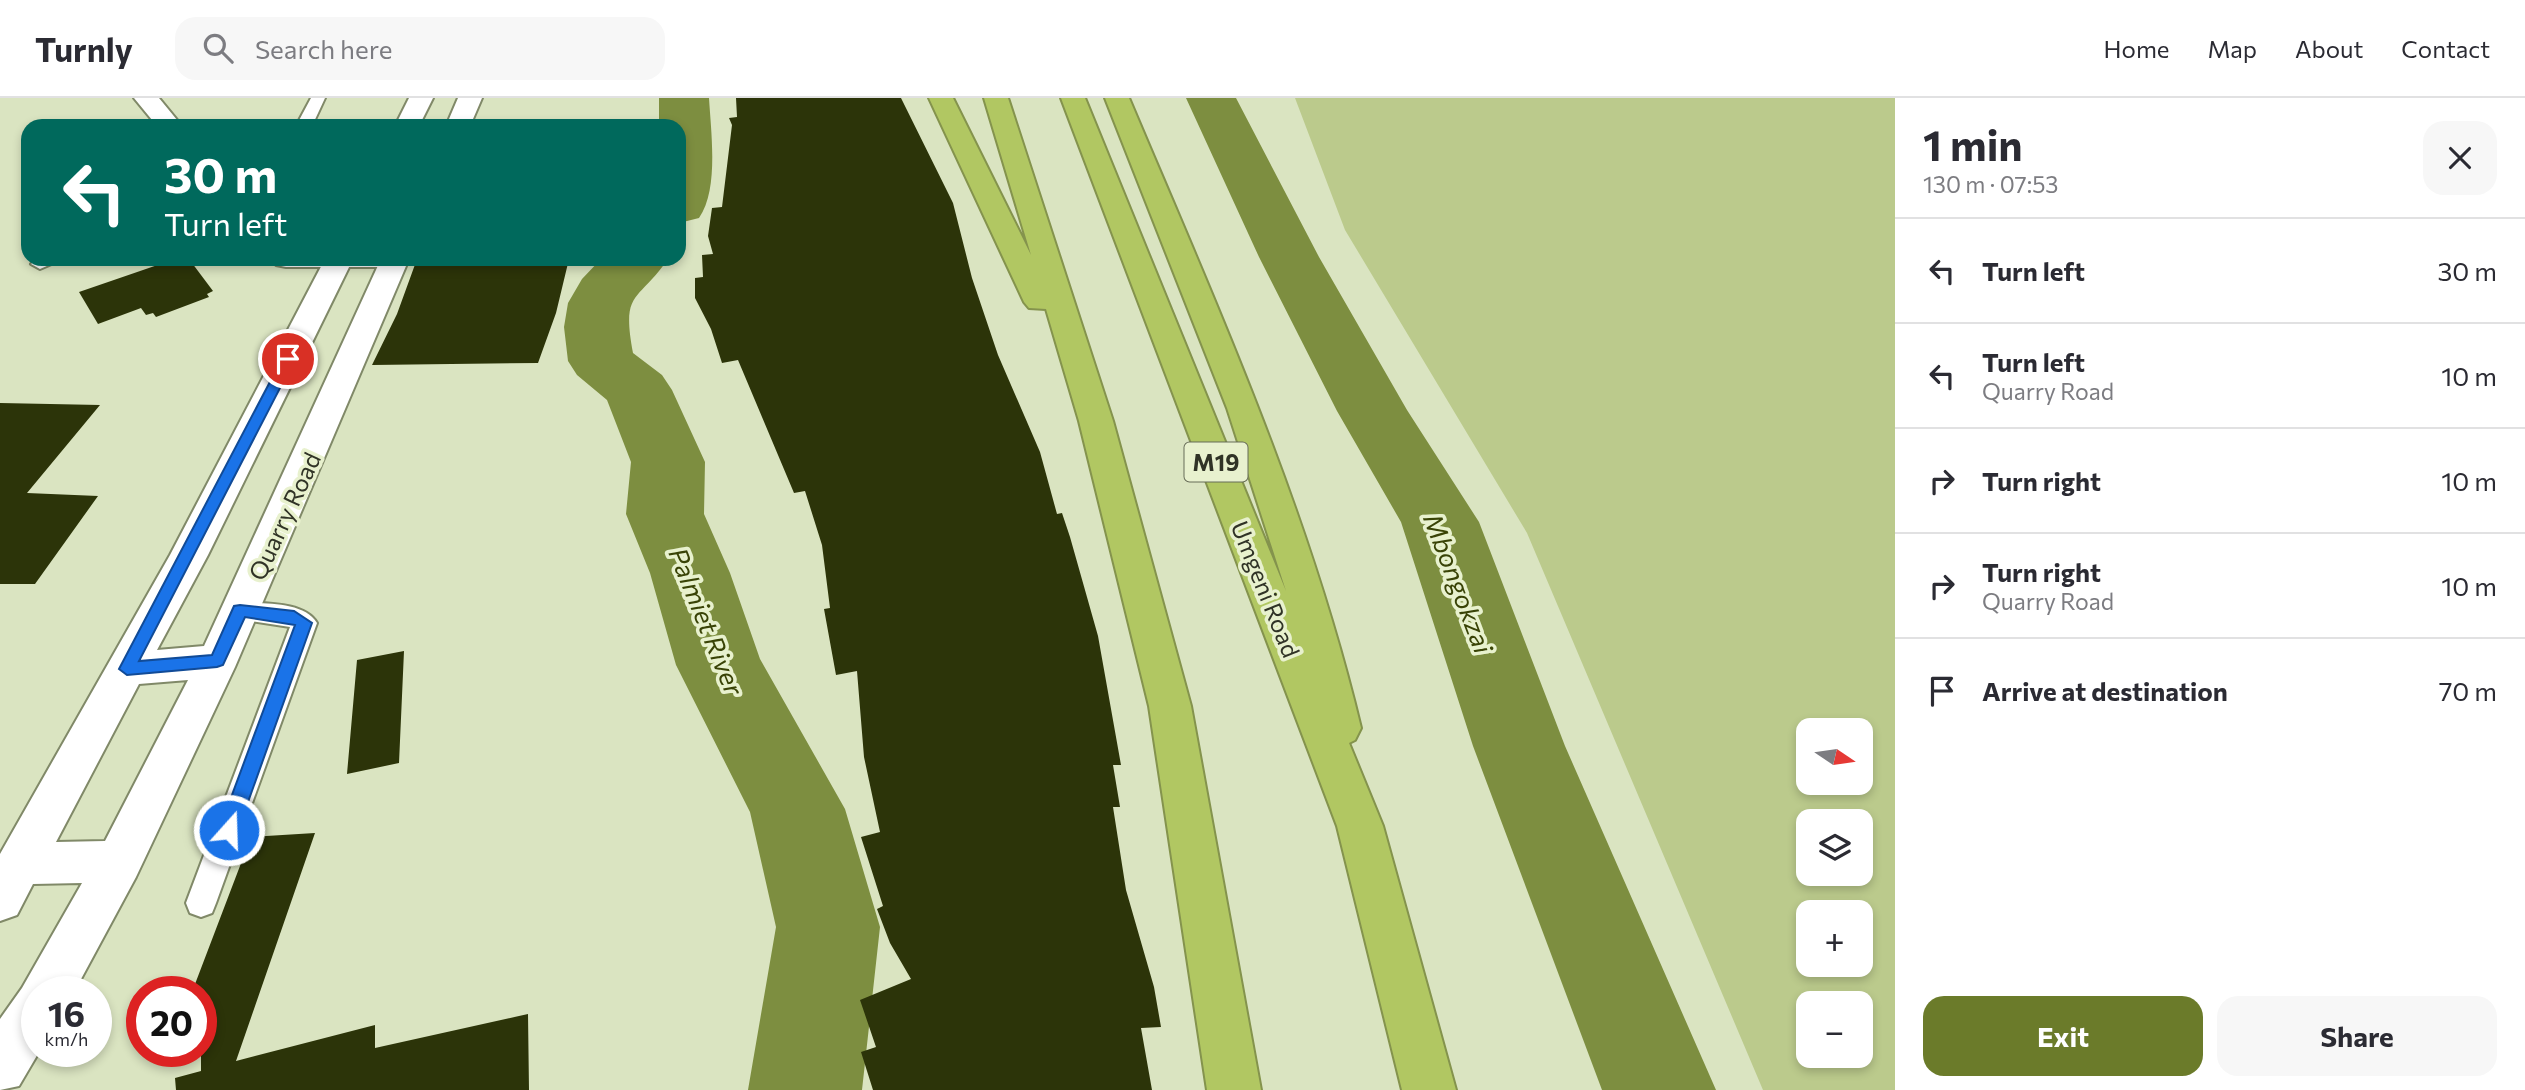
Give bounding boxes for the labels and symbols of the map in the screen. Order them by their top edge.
pin [258,329,318,389]
road number: M19 [1184,442,1248,482]
street label: Quarry Road [242,447,326,585]
water label: Mbongokzai [1418,509,1500,659]
street label: Umgeni Road [1225,517,1307,661]
water label: Palmiet River [663,543,751,701]
north arrow [1796,718,1872,794]
position arrow [192,793,266,867]
speed limit sign: 20 [126,976,217,1067]

